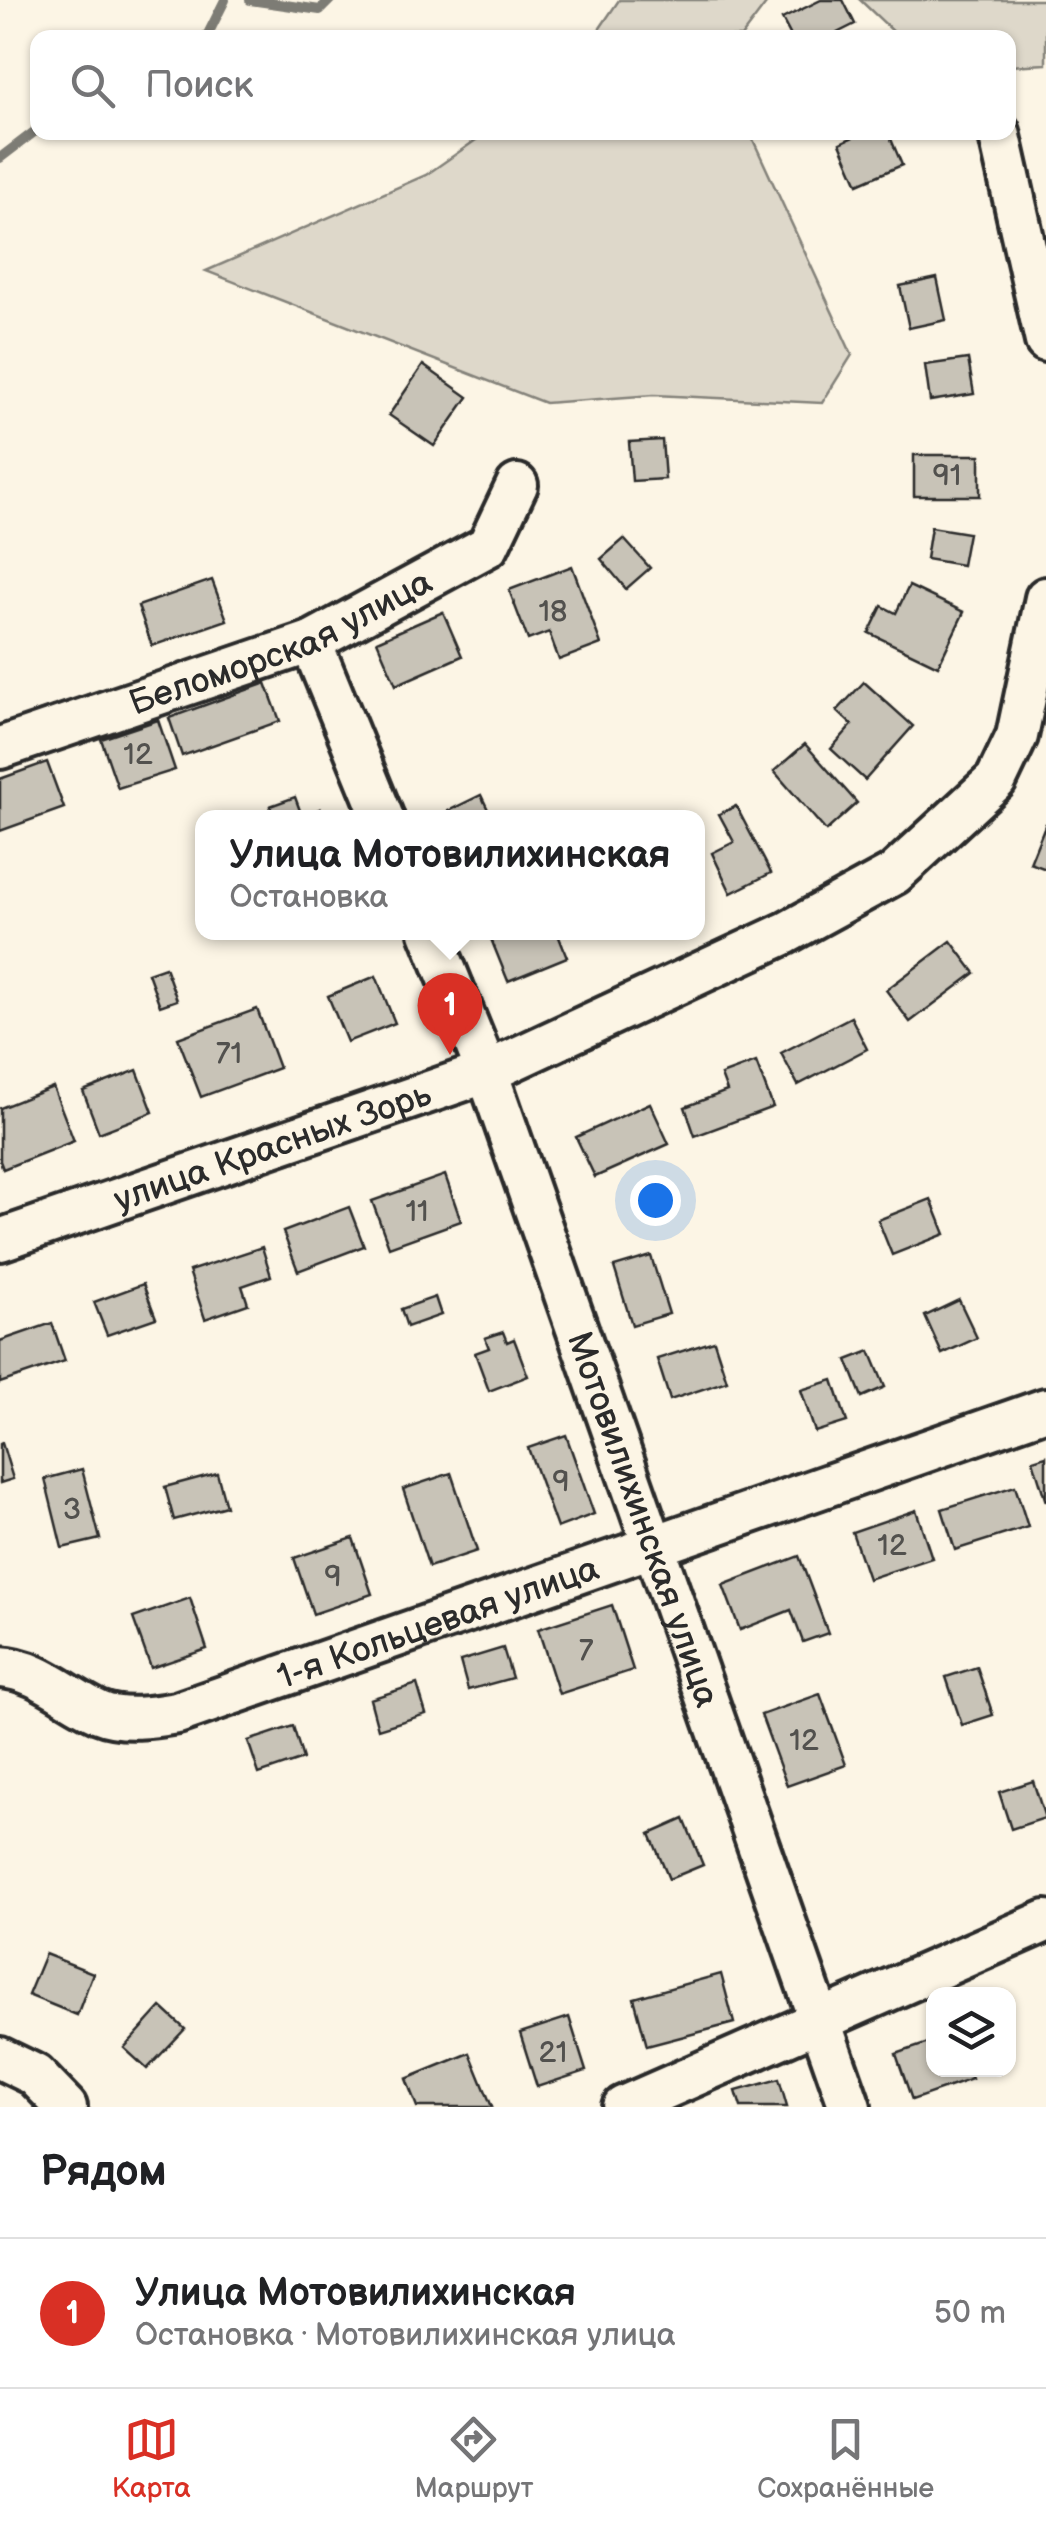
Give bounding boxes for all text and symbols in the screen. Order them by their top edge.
search box [30,30,1016,140]
icon: search [65,58,120,113]
text: Поиск [145,63,253,108]
house number: 91 [933,458,961,494]
street label: Беломорская улица [124,560,440,725]
house number: 18 [538,594,568,630]
house number: 12 [123,737,153,773]
popup [195,810,705,940]
text: Улица Мотовилихинская [230,833,670,878]
text: Остановка [230,878,388,917]
pin: 1 [418,972,482,1055]
house number: 71 [216,1036,242,1072]
street label: улица Красных Зорь [108,1073,437,1222]
your location [630,1175,681,1226]
house number: 11 [405,1194,429,1230]
street label: Мотовилихинская улица [557,1326,728,1713]
house number: 9 [552,1464,570,1500]
house number: 3 [63,1492,81,1528]
house number: 12 [877,1528,907,1564]
street label: 1-я Кольцевая улица [272,1547,605,1699]
house number: 9 [324,1559,342,1595]
house number: 7 [579,1633,594,1669]
house number: 12 [789,1723,819,1759]
map controls [926,1987,1016,2077]
button: layers [926,1987,1016,2077]
house number: 21 [539,2035,567,2071]
text: Рядом [40,2147,167,2198]
text: Улица Мотовилихинская [135,2271,576,2316]
text: 1 [66,2294,79,2333]
text: 50 m [934,2294,1006,2333]
text: Остановка · Мотовилихинская улица [135,2316,676,2355]
tab: Карта [112,2412,191,2505]
tab: Маршрут [414,2412,534,2505]
tab: Сохранённые [757,2412,934,2505]

